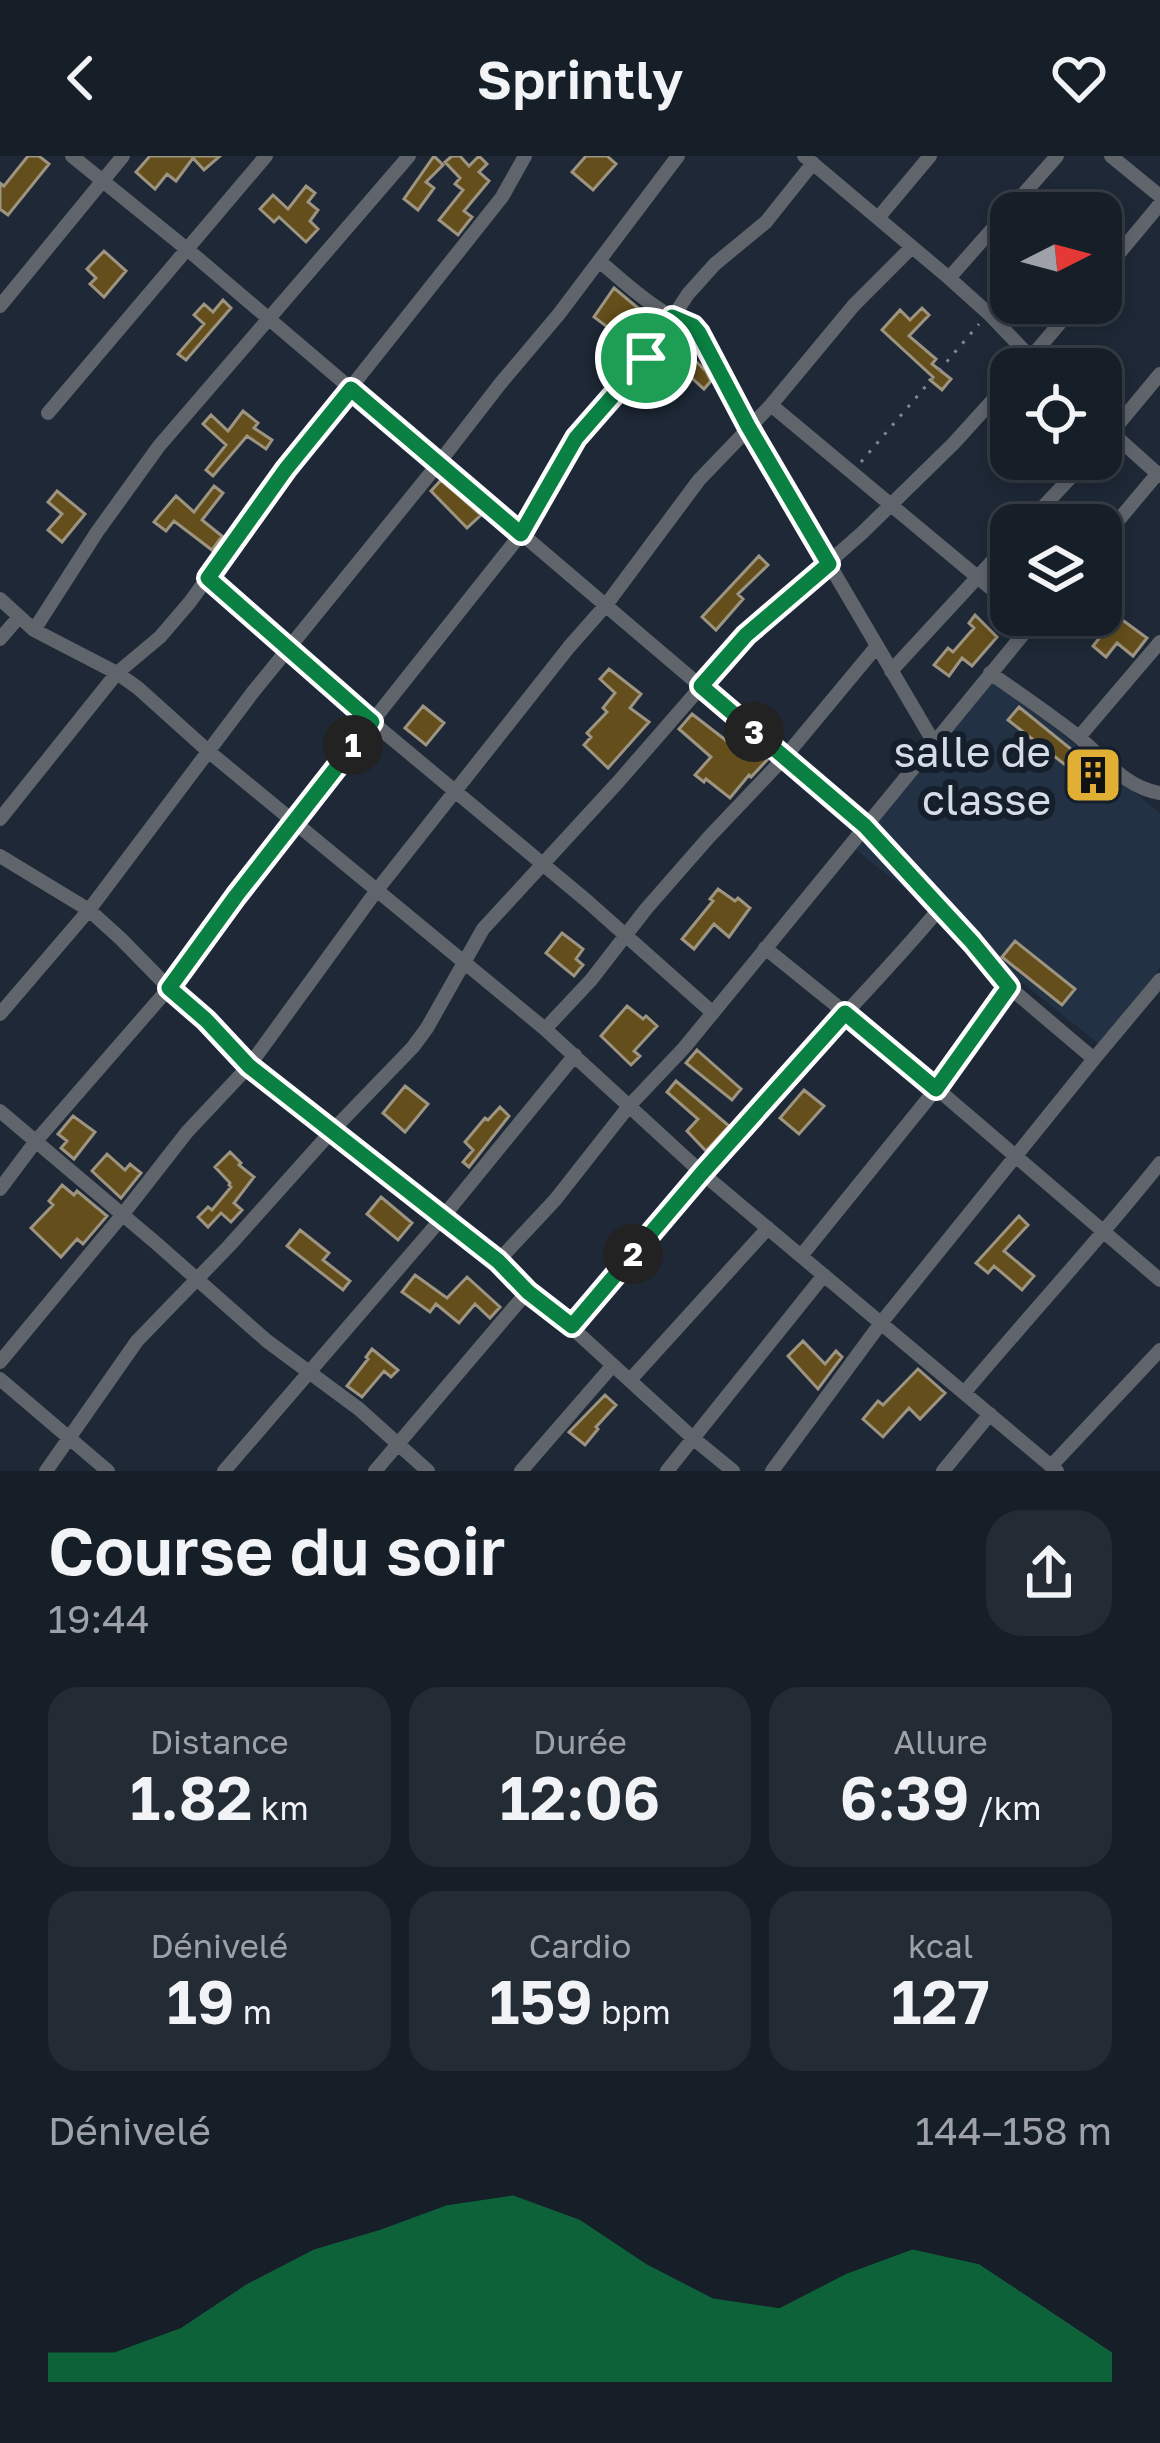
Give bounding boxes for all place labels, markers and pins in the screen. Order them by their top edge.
pin [595,307,697,409]
pin: 3 [724,702,784,762]
pin: 1 [323,715,383,775]
place label: salle de classe [893,726,1051,824]
building icon: salle de classe [1062,744,1124,806]
pin: 2 [603,1224,663,1284]

